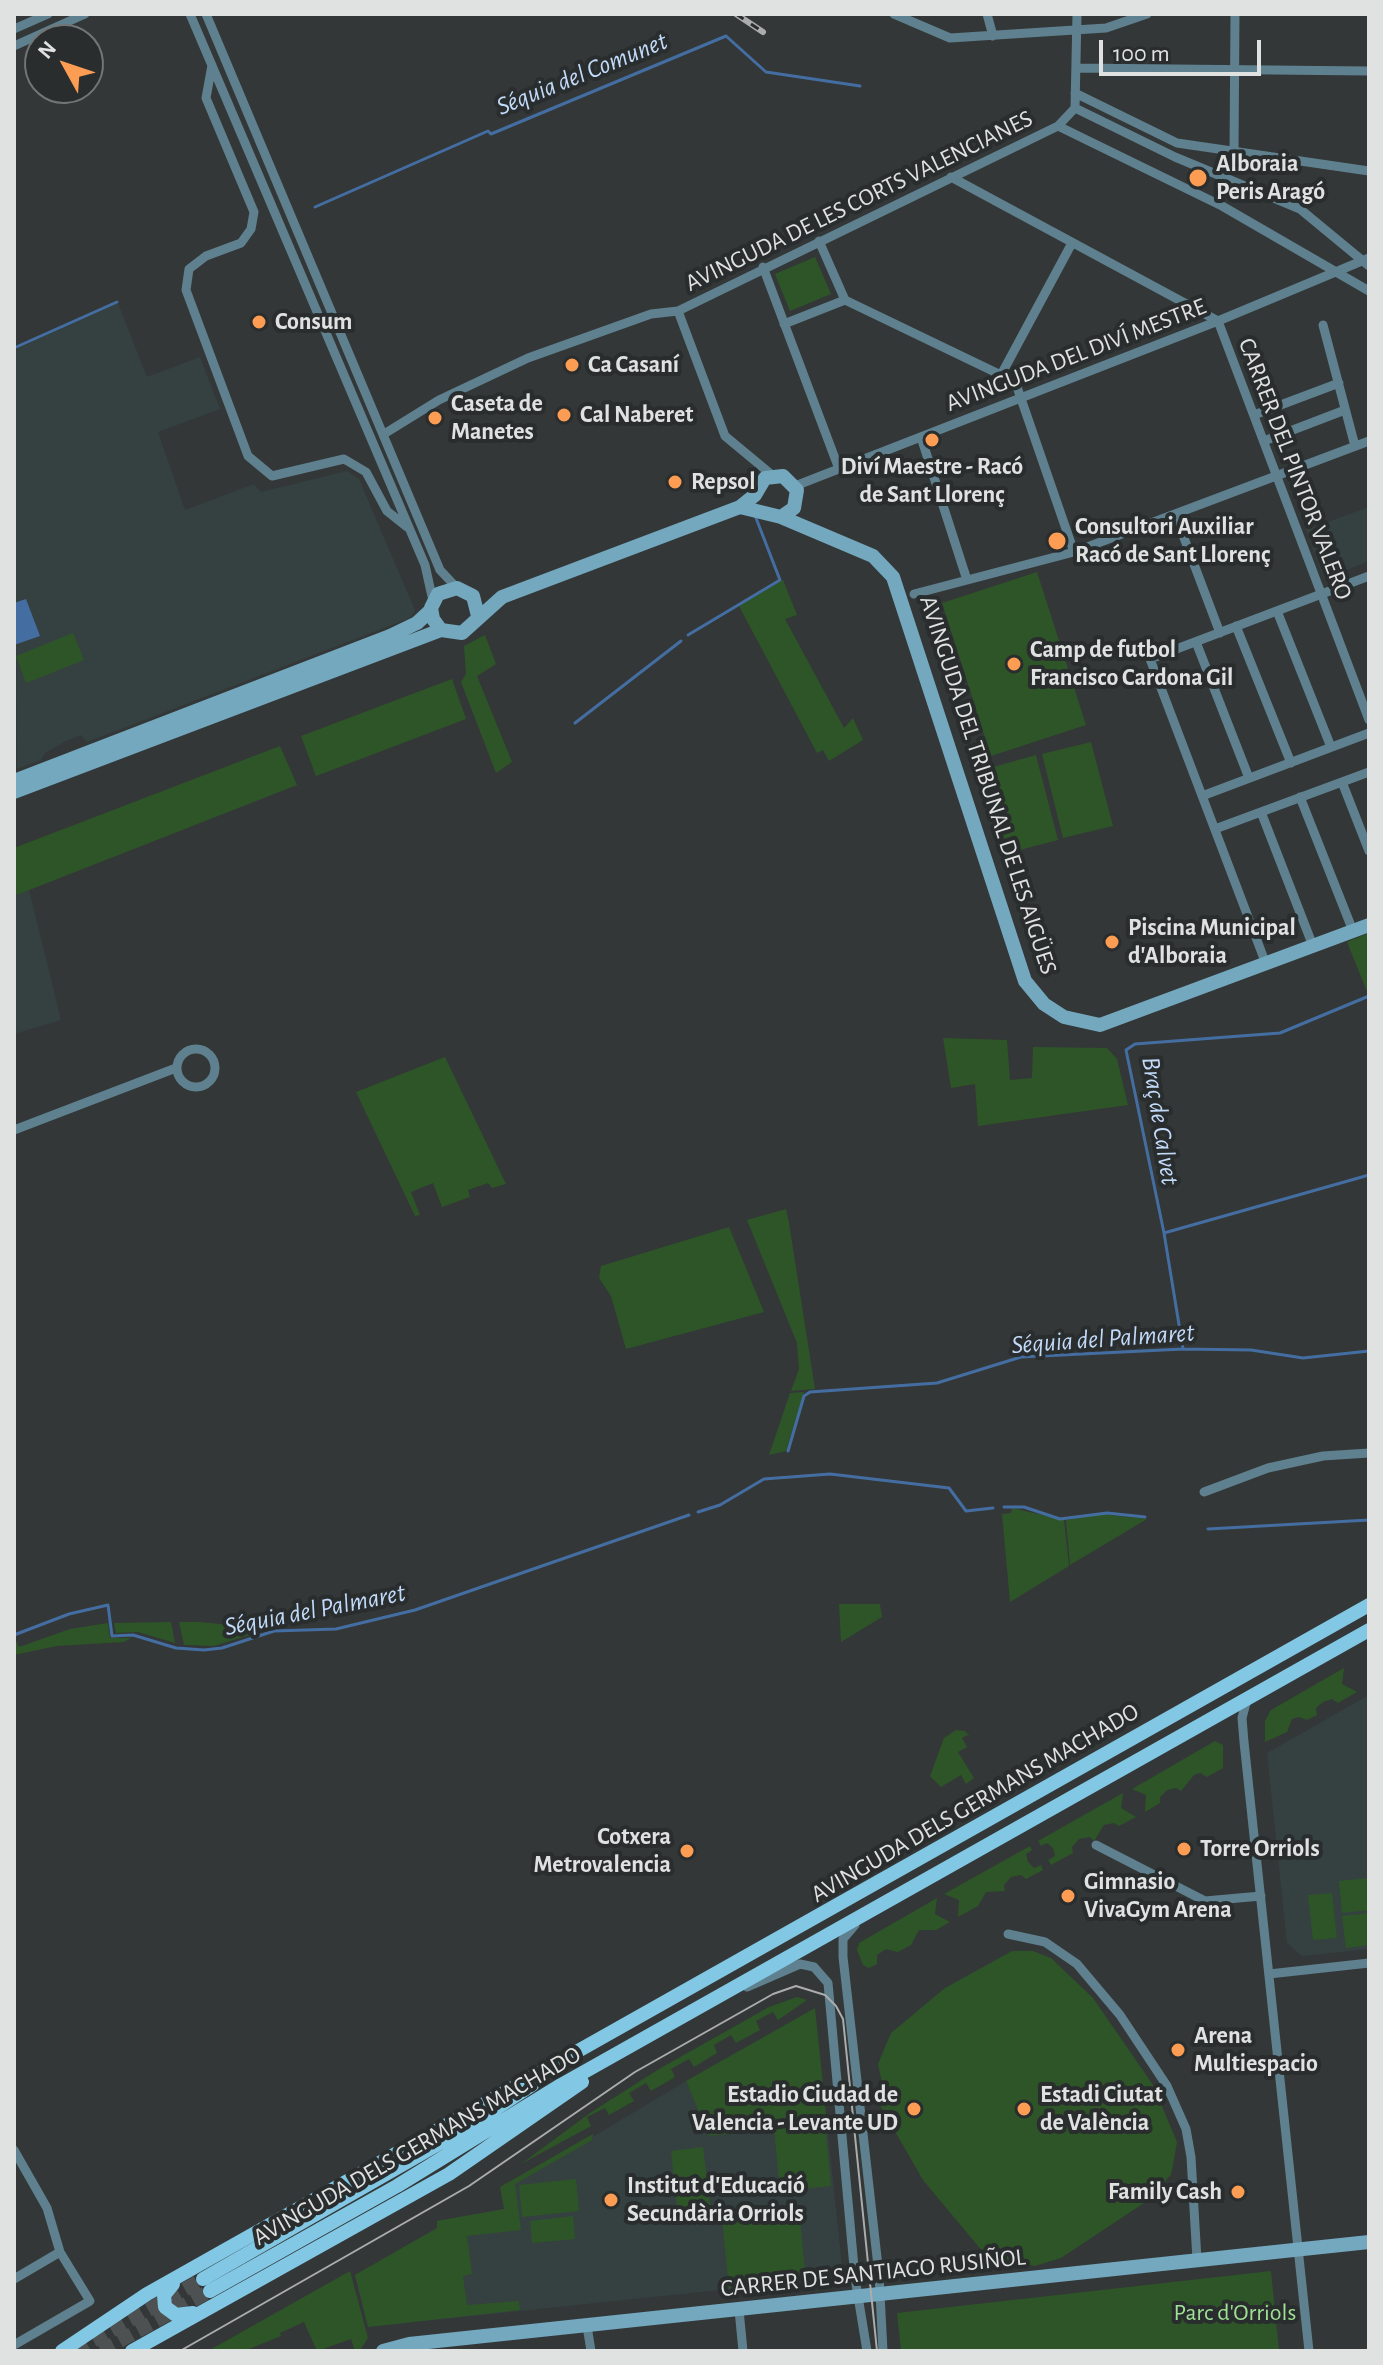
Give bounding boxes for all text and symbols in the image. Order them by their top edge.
north arrow [24,24,104,104]
scale bar [1103,24,1265,74]
water label: Séquia del Comunet [492,25,672,123]
text: N [34,37,60,63]
text: 100 m [1113,42,1170,66]
street label: AVINGUDA DE LES CORTS VALENCIANES [681,104,1037,298]
place label: Alboraia Peris Aragó [1216,150,1325,206]
marker: Alboraia Peris Aragó [1187,167,1209,189]
street label: AVINGUDA DEL DIVÍ MESTRE [942,292,1210,418]
place label: Consum [275,308,352,336]
marker: Consum [250,313,268,331]
street label: CARRER DEL PINTOR VALERO [1232,334,1358,604]
place label: Ca Casaní [588,351,679,379]
marker: Ca Casaní [563,356,581,374]
place label: Caseta de Manetes [451,390,543,446]
place label: Cal Naberet [580,401,693,429]
marker: Cal Naberet [555,406,573,424]
marker: Caseta de Manetes [426,409,444,427]
marker: Diví Maestre - Racó de Sant Llorenç [923,431,941,449]
place label: Diví Maestre - Racó de Sant Llorenç [841,453,1023,509]
place label: Repsol [691,468,756,496]
marker: Repsol [666,473,684,491]
place label: Consultori Auxiliar Racó de Sant Llorenç [1075,513,1270,569]
marker: Consultori Auxiliar Racó de Sant Llorenç [1046,530,1068,552]
street label: AVINGUDA DEL TRIBUNAL DE LES AIGÜES [913,592,1063,978]
place label: Camp de futbol Francisco Cardona Gil [1030,636,1233,692]
marker: Camp de futbol Francisco Cardona Gil [1005,655,1023,673]
place label: Piscina Municipal d'Alboraia [1128,914,1296,970]
marker: Piscina Municipal d'Alboraia [1103,933,1121,951]
water label: Braç de Calvet [1134,1055,1186,1187]
water label: Séquia del Palmaret [1010,1317,1196,1361]
water label: Séquia del Palmaret [222,1577,408,1643]
street label: AVINGUDA DELS GERMANS MACHADO [806,1697,1144,1909]
place label: Cotxera Metrovalencia [534,1823,671,1879]
place label: Torre Orriols [1200,1835,1320,1863]
marker: Torre Orriols [1175,1840,1193,1858]
marker: Cotxera Metrovalencia [678,1842,696,1860]
place label: Gimnasio VivaGym Arena [1084,1868,1232,1924]
marker: Gimnasio VivaGym Arena [1059,1887,1077,1905]
place label: Arena Multiespacio [1194,2022,1318,2078]
street label: AVINGUDA DELS GERMANS MACHADO [248,2040,586,2252]
marker: Arena Multiespacio [1169,2041,1187,2059]
place label: Estadio Ciudad de Valencia - Levante UD [692,2081,898,2137]
place label: Estadi Ciutat de València [1040,2081,1163,2137]
marker: Estadio Ciudad de Valencia - Levante UD [905,2100,923,2118]
marker: Estadi Ciutat de València [1015,2100,1033,2118]
place label: Institut d'Educació Secundària Orriols [627,2172,805,2228]
place label: Family Cash [1108,2178,1222,2206]
marker: Family Cash [1229,2183,1247,2201]
marker: Institut d'Educació Secundària Orriols [602,2191,620,2209]
street label: CARRER DE SANTIAGO RUSIÑOL [719,2243,1027,2303]
park label: Parc d'Orriols [1174,2299,1296,2327]

